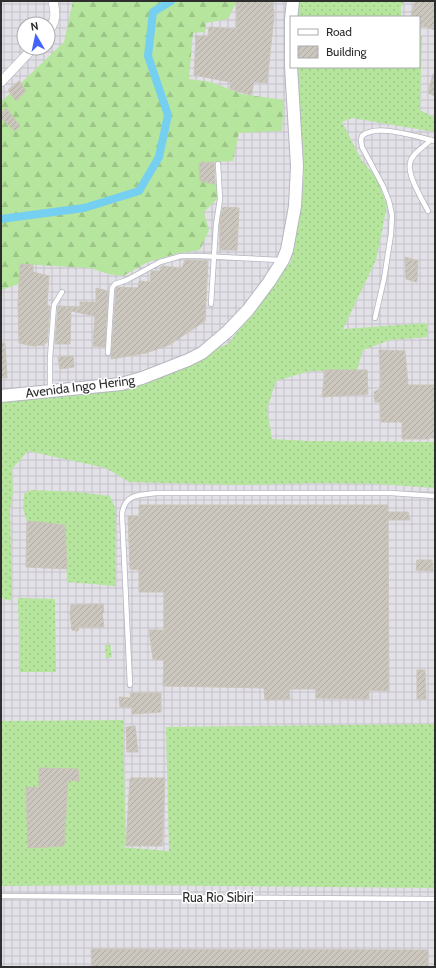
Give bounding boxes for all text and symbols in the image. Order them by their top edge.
north arrow [16,16,56,56]
legend [290,16,420,68]
text: N [29,19,39,34]
text: Road [326,24,352,39]
text: Building [326,44,368,59]
street label: Avenida Ingo Hering [24,371,136,401]
street label: Rua Rio Sibiri [182,889,254,905]

